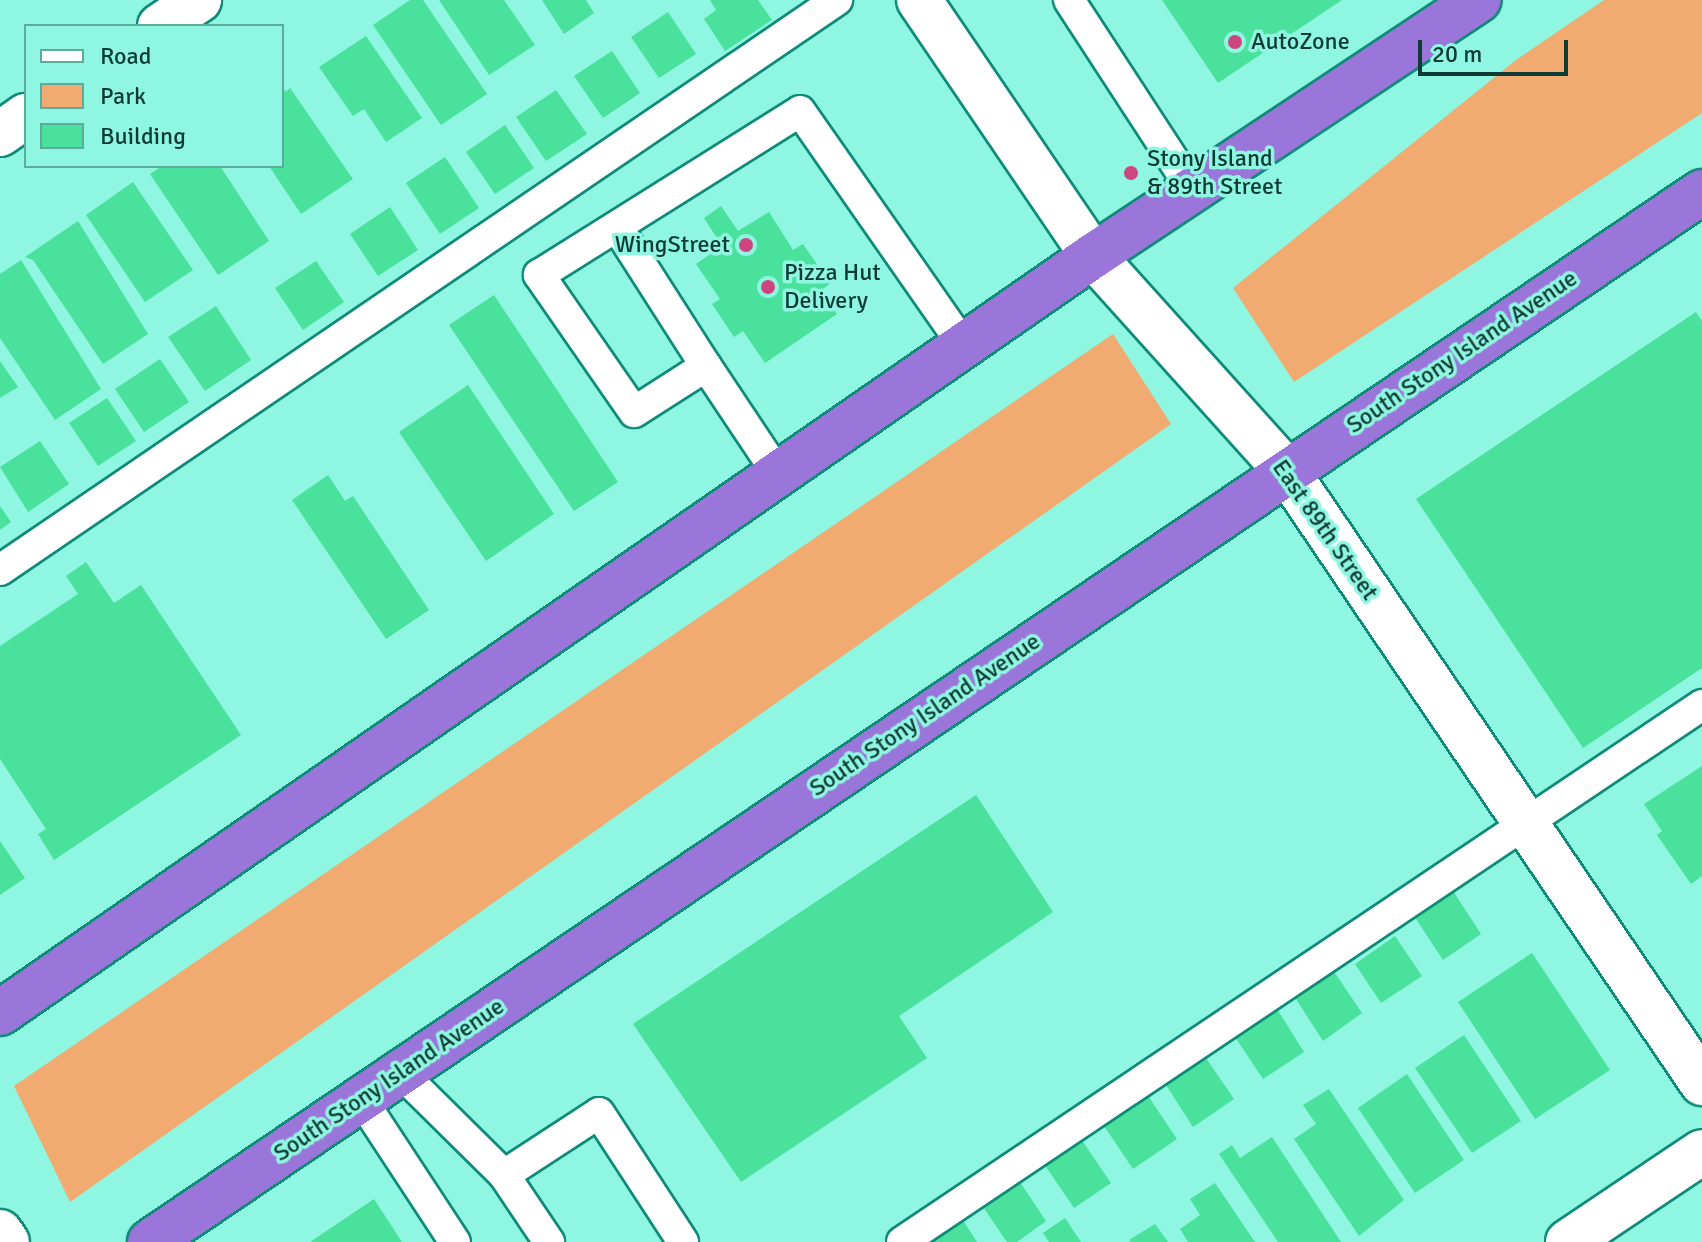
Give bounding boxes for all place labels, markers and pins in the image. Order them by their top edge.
place label: AutoZone [1251,28,1350,56]
marker: AutoZone [1226,33,1244,51]
place label: Stony Island & 89th Street [1147,145,1282,201]
marker: Stony Island & 89th Street [1122,164,1140,182]
place label: WingStreet [615,231,730,259]
marker: WingStreet [737,236,755,254]
place label: Pizza Hut Delivery [784,259,881,315]
marker: Pizza Hut Delivery [759,278,777,296]

